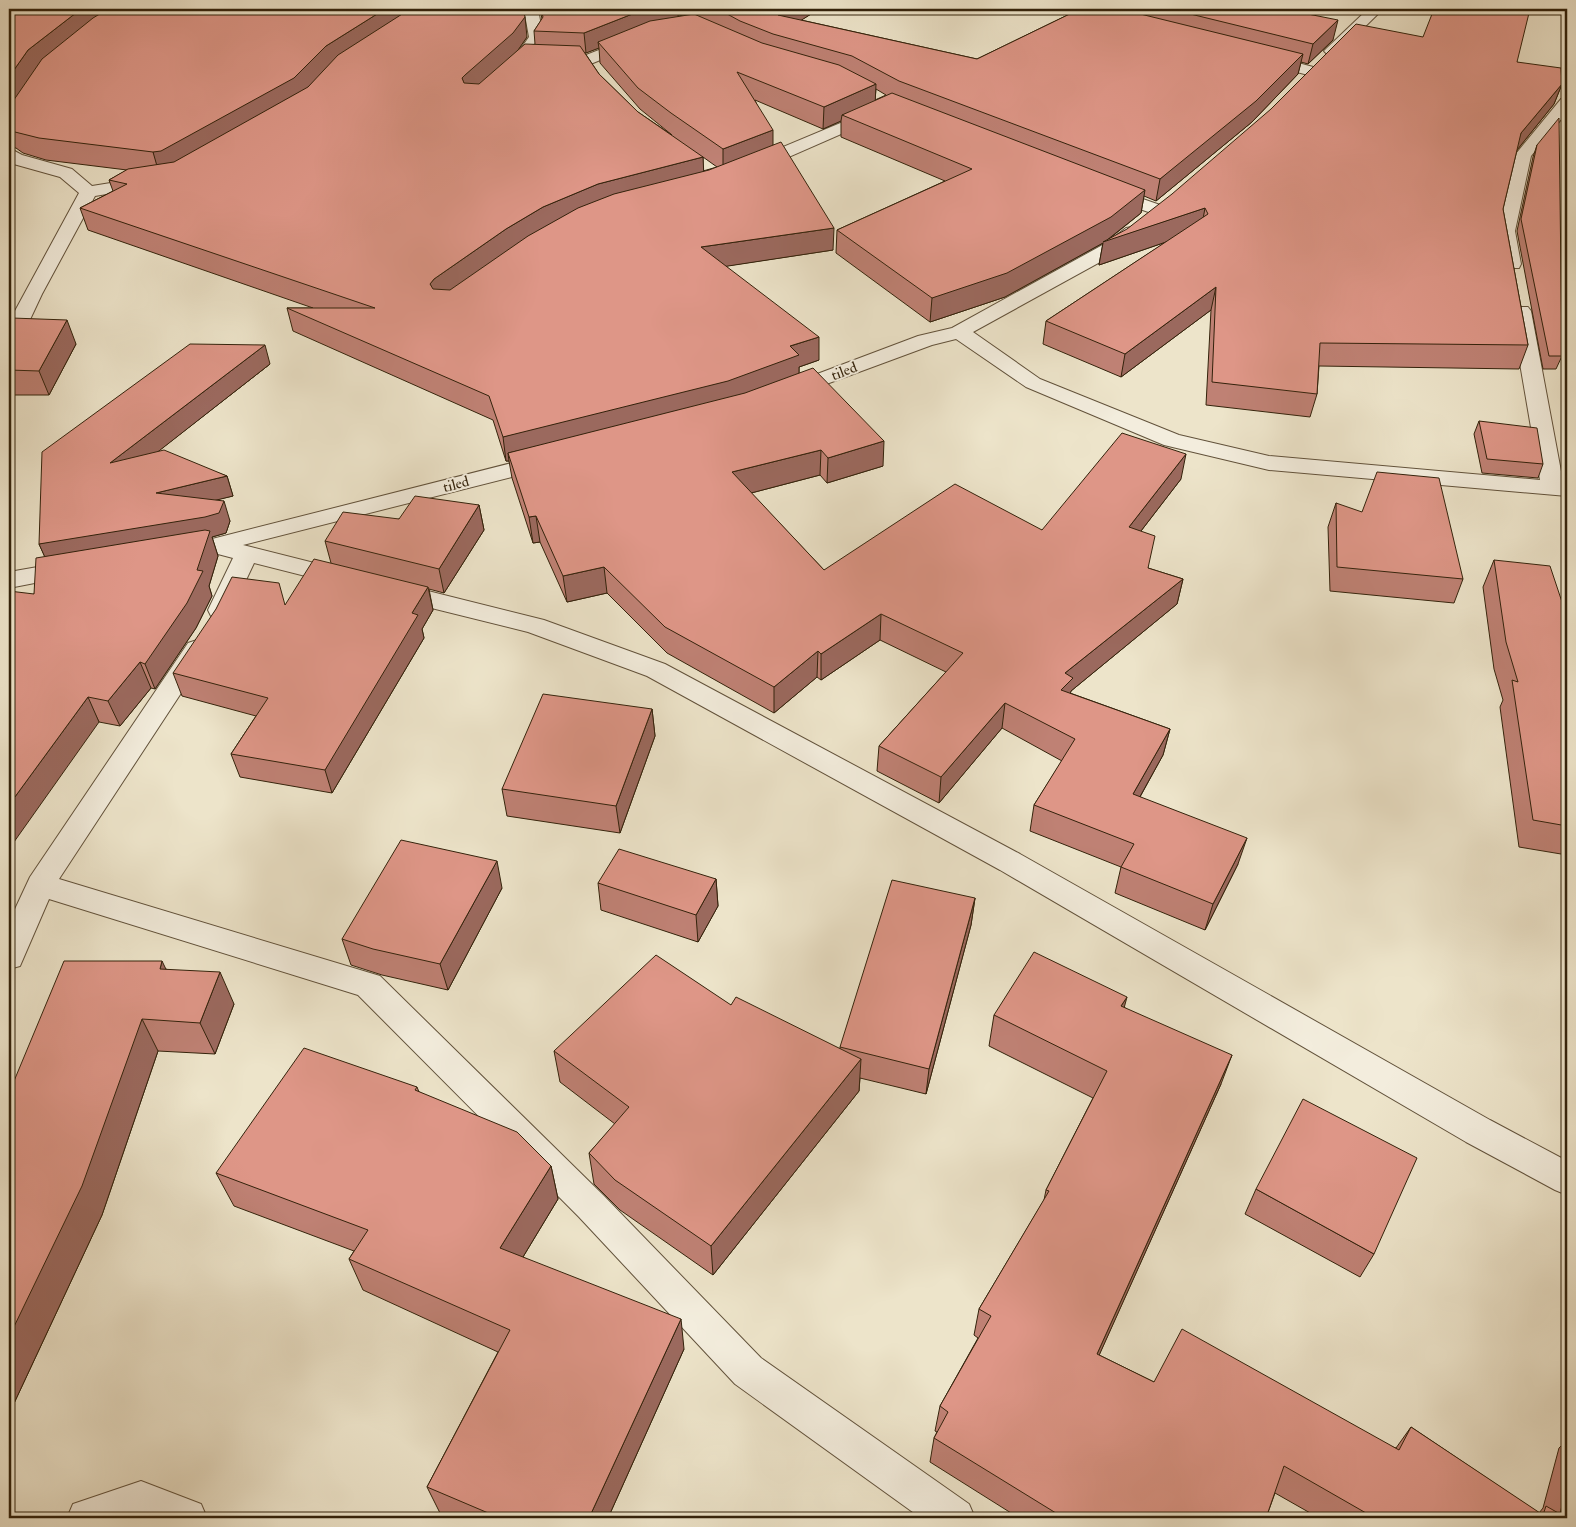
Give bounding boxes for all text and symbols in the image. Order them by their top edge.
street label: tiled [828,358,860,385]
street label: tiled [441,472,472,497]

